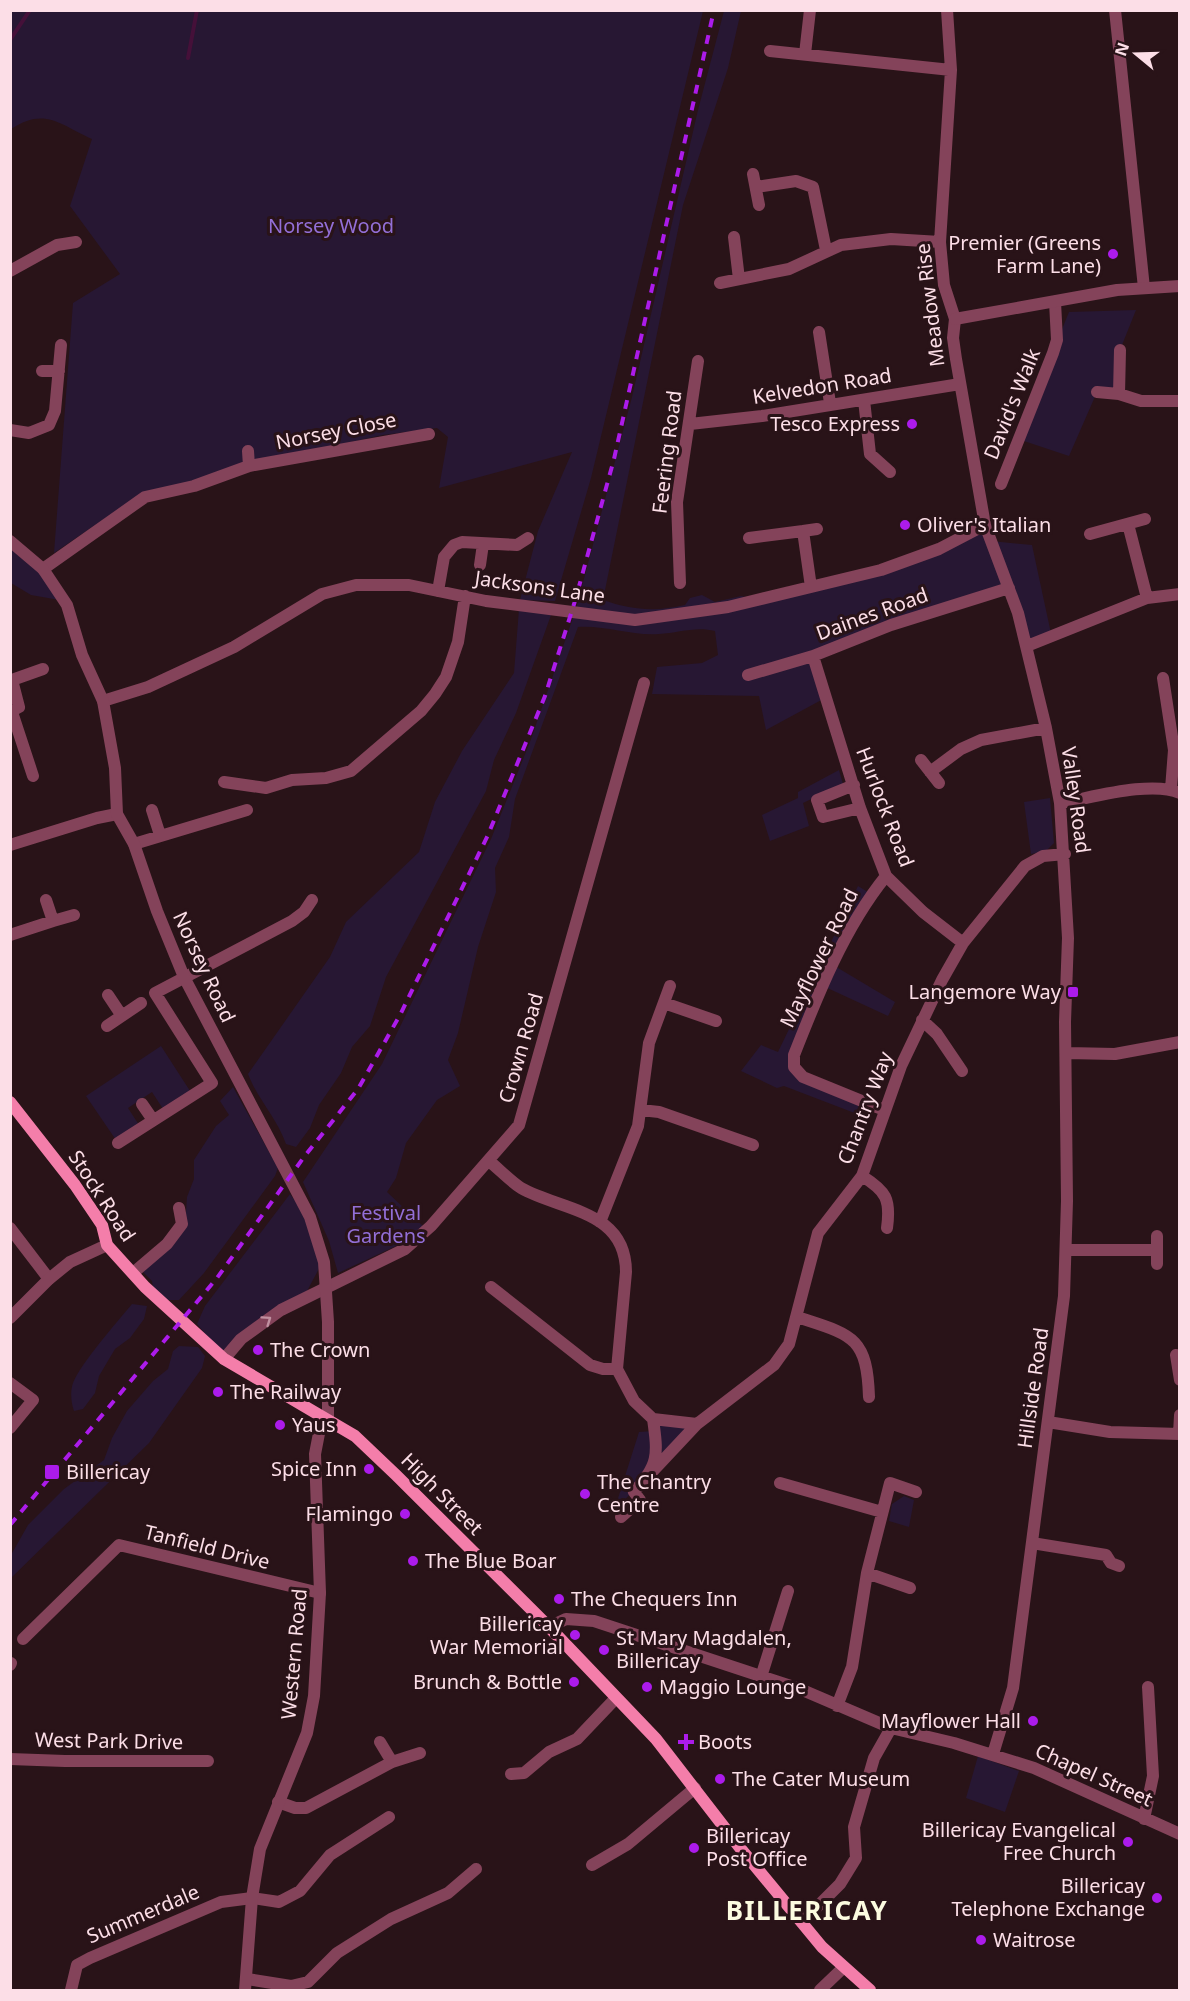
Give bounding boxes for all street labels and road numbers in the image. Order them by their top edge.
street label: Meadow Rise [909,242,950,368]
street label: David's Walk [977,344,1046,463]
street label: Kelvedon Road [751,361,893,410]
street label: Feering Road [646,389,687,515]
street label: Norsey Close [273,406,398,455]
street label: Jacksons Lane [471,564,607,609]
street label: Daines Road [812,581,932,646]
street label: Hurlock Road [850,743,921,871]
street label: Valley Road [1056,745,1097,855]
street label: Mayflower Road [773,884,864,1032]
street label: Norsey Road [167,907,242,1027]
street label: Crown Road [492,990,549,1106]
street label: Chantry Way [831,1047,899,1168]
street label: Stock Road [63,1145,142,1247]
street label: Hillside Road [1011,1326,1054,1450]
street label: High Street [395,1447,489,1541]
street label: Tanfield Drive [141,1518,273,1575]
street label: Western Road [274,1587,313,1721]
street label: West Park Drive [35,1726,183,1755]
street label: Chapel Street [1031,1737,1157,1813]
street label: Summerdale [82,1878,203,1949]

